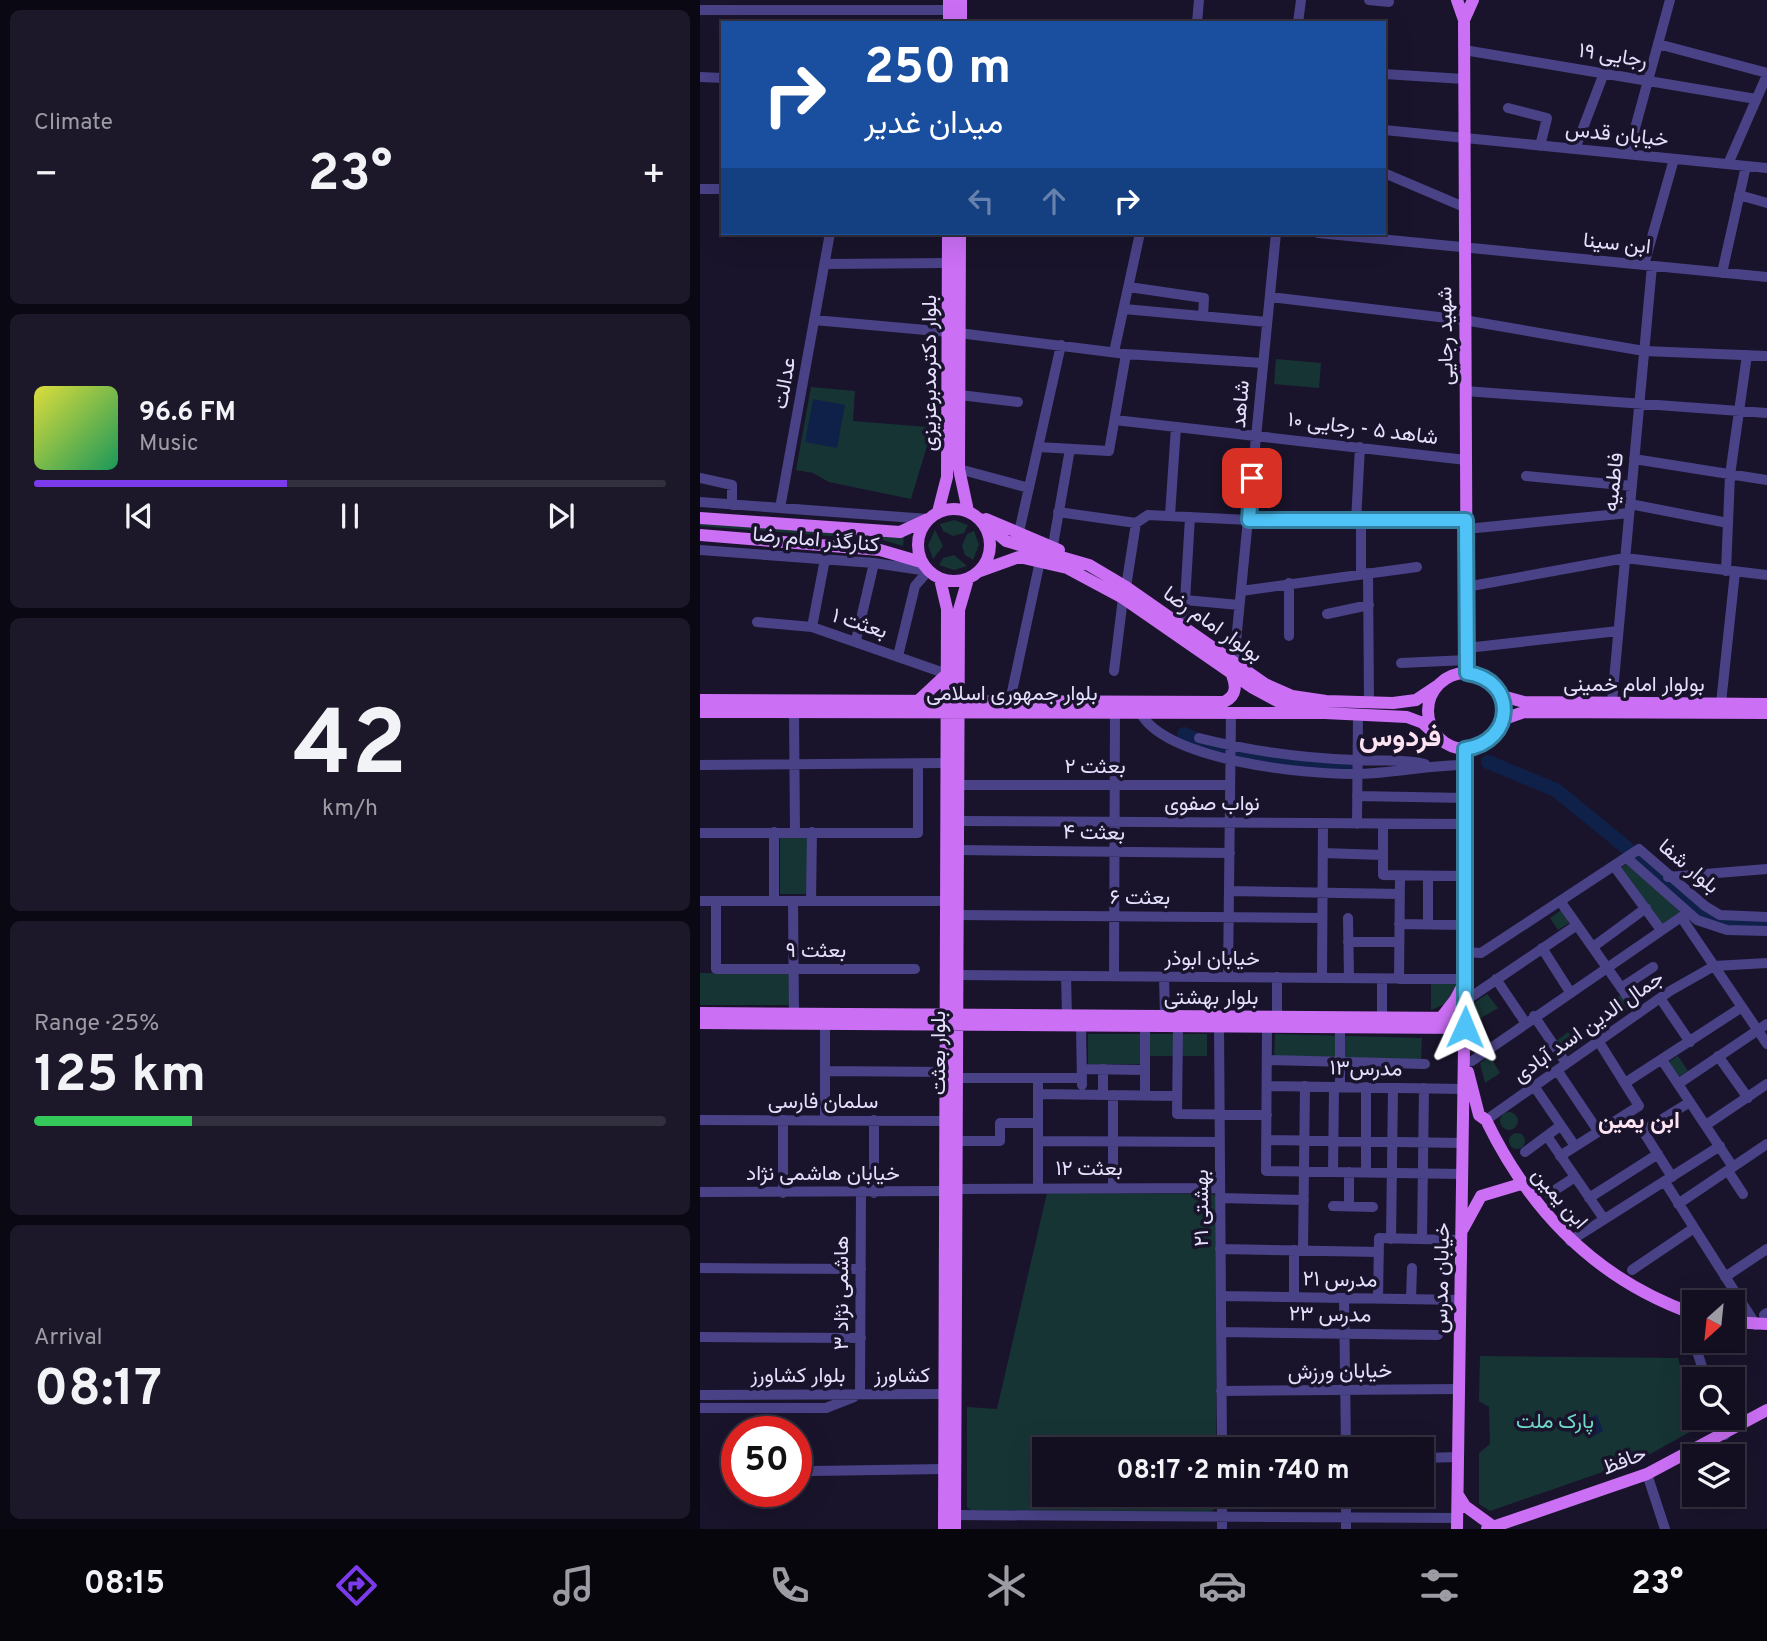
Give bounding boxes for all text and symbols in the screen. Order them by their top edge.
street label: رجایی ۱۹ [1576,38,1649,75]
text: 250 m [864,39,1011,101]
icon: right [749,49,840,140]
text: میدان غدیر [864,105,1003,145]
text: Climate [34,109,113,138]
street label: خیابان قدس [1564,117,1670,154]
text: 23° [308,143,392,209]
text: − [34,152,59,201]
text: + [641,152,666,201]
icon: left [962,182,1000,220]
icon: ahead [1035,182,1073,220]
icon: right [1108,182,1146,220]
street label: ابن سینا [1582,228,1652,261]
street label: شهید رجایی [1432,286,1461,386]
street label: بلوار دکترمدبرعزیزی [917,295,944,451]
street label: عدالت [768,355,803,411]
street label: شاهد [1226,379,1257,429]
text: 96.6 FM [139,397,236,430]
street label: شاهد ۵ - رجایی ۱۰ [1286,407,1440,452]
text: Music [139,430,199,459]
pin [1222,448,1282,508]
street label: فاطمیه [1598,451,1631,513]
icon: arrive [1233,459,1271,497]
icon: previous [120,497,158,535]
icon: pause [331,497,369,535]
icon: next [542,497,580,535]
street label: کنارگذر امام رضا [751,521,880,559]
street label: بولوار امام رضا [1157,581,1267,669]
street label: بعثت ۱ [829,603,890,646]
street label: بولوار امام خمینی [1563,672,1705,699]
street label: بلوار جمهوری اسلامی [926,681,1098,708]
text: 42 [293,692,407,807]
district label: فردوس [1359,721,1441,757]
street label: بعثت ۲ [1064,754,1126,781]
street label: نواب صفوی [1164,791,1260,818]
text: km/h [322,795,378,824]
street label: بعثت ۴ [1063,819,1125,848]
street label: بلوار شفا [1652,834,1724,901]
street label: بعثت ۶ [1110,885,1170,912]
street label: بعثت ۹ [786,938,846,965]
street label: خیابان ابوذر [1163,946,1260,973]
street label: جمال الدین اسد آبادی [1508,965,1670,1089]
street label: بلوار بهشتی [1164,985,1258,1012]
position arrow [1428,990,1502,1064]
text: Range · 25% [34,1010,159,1039]
street label: بلوار بعثت [926,1011,953,1095]
text: 125 km [34,1044,206,1110]
street label: مدرس۱۳ [1329,1055,1403,1084]
street label: سلمان فارسی [768,1089,878,1116]
district label: ابن یمین [1598,1108,1680,1137]
street label: بعثت ۱۲ [1055,1156,1123,1183]
street label: خیابان هاشمی نژاد [746,1161,900,1188]
street label: ابن یمین [1525,1162,1593,1235]
street label: بهشتی ۲۱ [1189,1169,1216,1247]
street label: خیابان مدرس [1428,1222,1457,1334]
street label: هاشمی نژاد ۳ [829,1236,856,1350]
street label: مدرس ۲۱ [1302,1266,1378,1295]
north arrow [1682,1290,1745,1353]
map controls [1682,1290,1745,1507]
street label: مدرس ۲۳ [1288,1301,1371,1330]
text: Arrival [34,1324,103,1353]
text: 08:17 [34,1358,162,1424]
street label: خیابان ورزش [1288,1358,1393,1387]
street label: بلوار کشاورز [749,1363,846,1390]
street label: کشاورز [873,1363,930,1390]
button: search [1682,1367,1745,1430]
park label: پارک ملت [1516,1409,1594,1436]
speed limit sign: 50 [721,1416,812,1507]
street label: حافظ [1599,1441,1650,1482]
button: layers [1682,1444,1745,1507]
text: 08:17 · 2 min · 740 m [1117,1455,1349,1488]
icon: directions [332,1561,381,1610]
icon: music [549,1561,598,1610]
icon: phone [765,1561,814,1610]
icon: climate [982,1561,1031,1610]
icon: car [1198,1561,1247,1610]
icon: filters [1415,1561,1464,1610]
text: 08:15 [84,1565,165,1605]
text: 23° [1631,1565,1683,1605]

